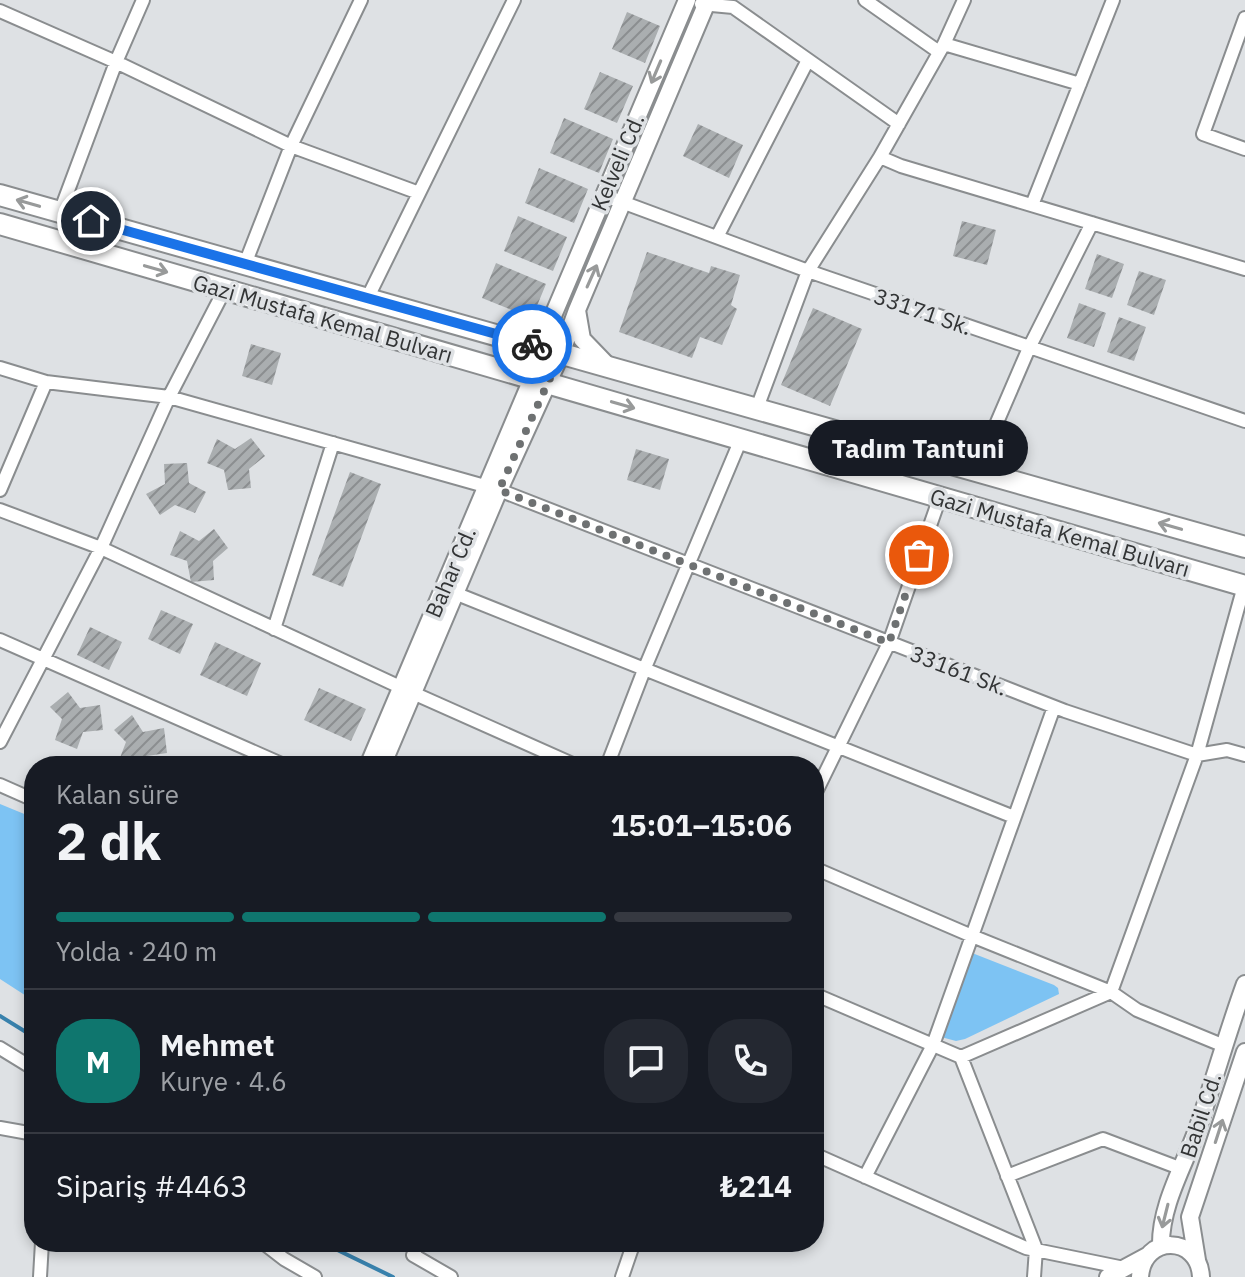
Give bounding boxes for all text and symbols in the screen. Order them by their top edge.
one-way arrow [648,59,663,83]
street label: Kelveli Cd. [584,109,650,215]
pin [57,187,125,255]
one-way arrow [16,195,42,210]
icon: home [69,199,113,243]
one-way arrow [142,262,168,277]
one-way arrow [586,264,601,289]
street label: Gazi Mustafa Kemal Bulvarı [190,267,456,369]
street label: 33171 Sk. [870,281,976,341]
courier [492,304,572,384]
icon: bike [510,322,554,366]
one-way arrow [610,398,636,413]
callout: Tadım Tantuni [809,419,1029,475]
text: Tadım Tantuni [832,431,1004,465]
street label: Gazi Mustafa Kemal Bulvarı [927,481,1193,583]
one-way arrow [1157,518,1183,533]
pin [885,521,953,589]
street label: Bahar Cd. [418,522,482,622]
icon: bag [897,533,941,577]
street label: 33161 Sk. [906,638,1012,702]
text: Kalan süre [56,777,179,811]
text: 15:01–15:06 [611,805,792,844]
text: 2 dk [56,807,161,874]
text: Yolda · 240 m [56,934,217,968]
button: chat [604,1019,688,1103]
button: phone [708,1019,792,1103]
text: Mehmet [160,1025,274,1064]
text: M [86,1042,110,1081]
text: Kurye · 4.6 [160,1064,287,1098]
street label: Babil Cd. [1173,1069,1227,1161]
one-way arrow [1212,1119,1227,1144]
text: Sipariş #4463 [56,1166,248,1205]
text: ₺214 [720,1166,792,1205]
one-way arrow [1157,1203,1172,1229]

